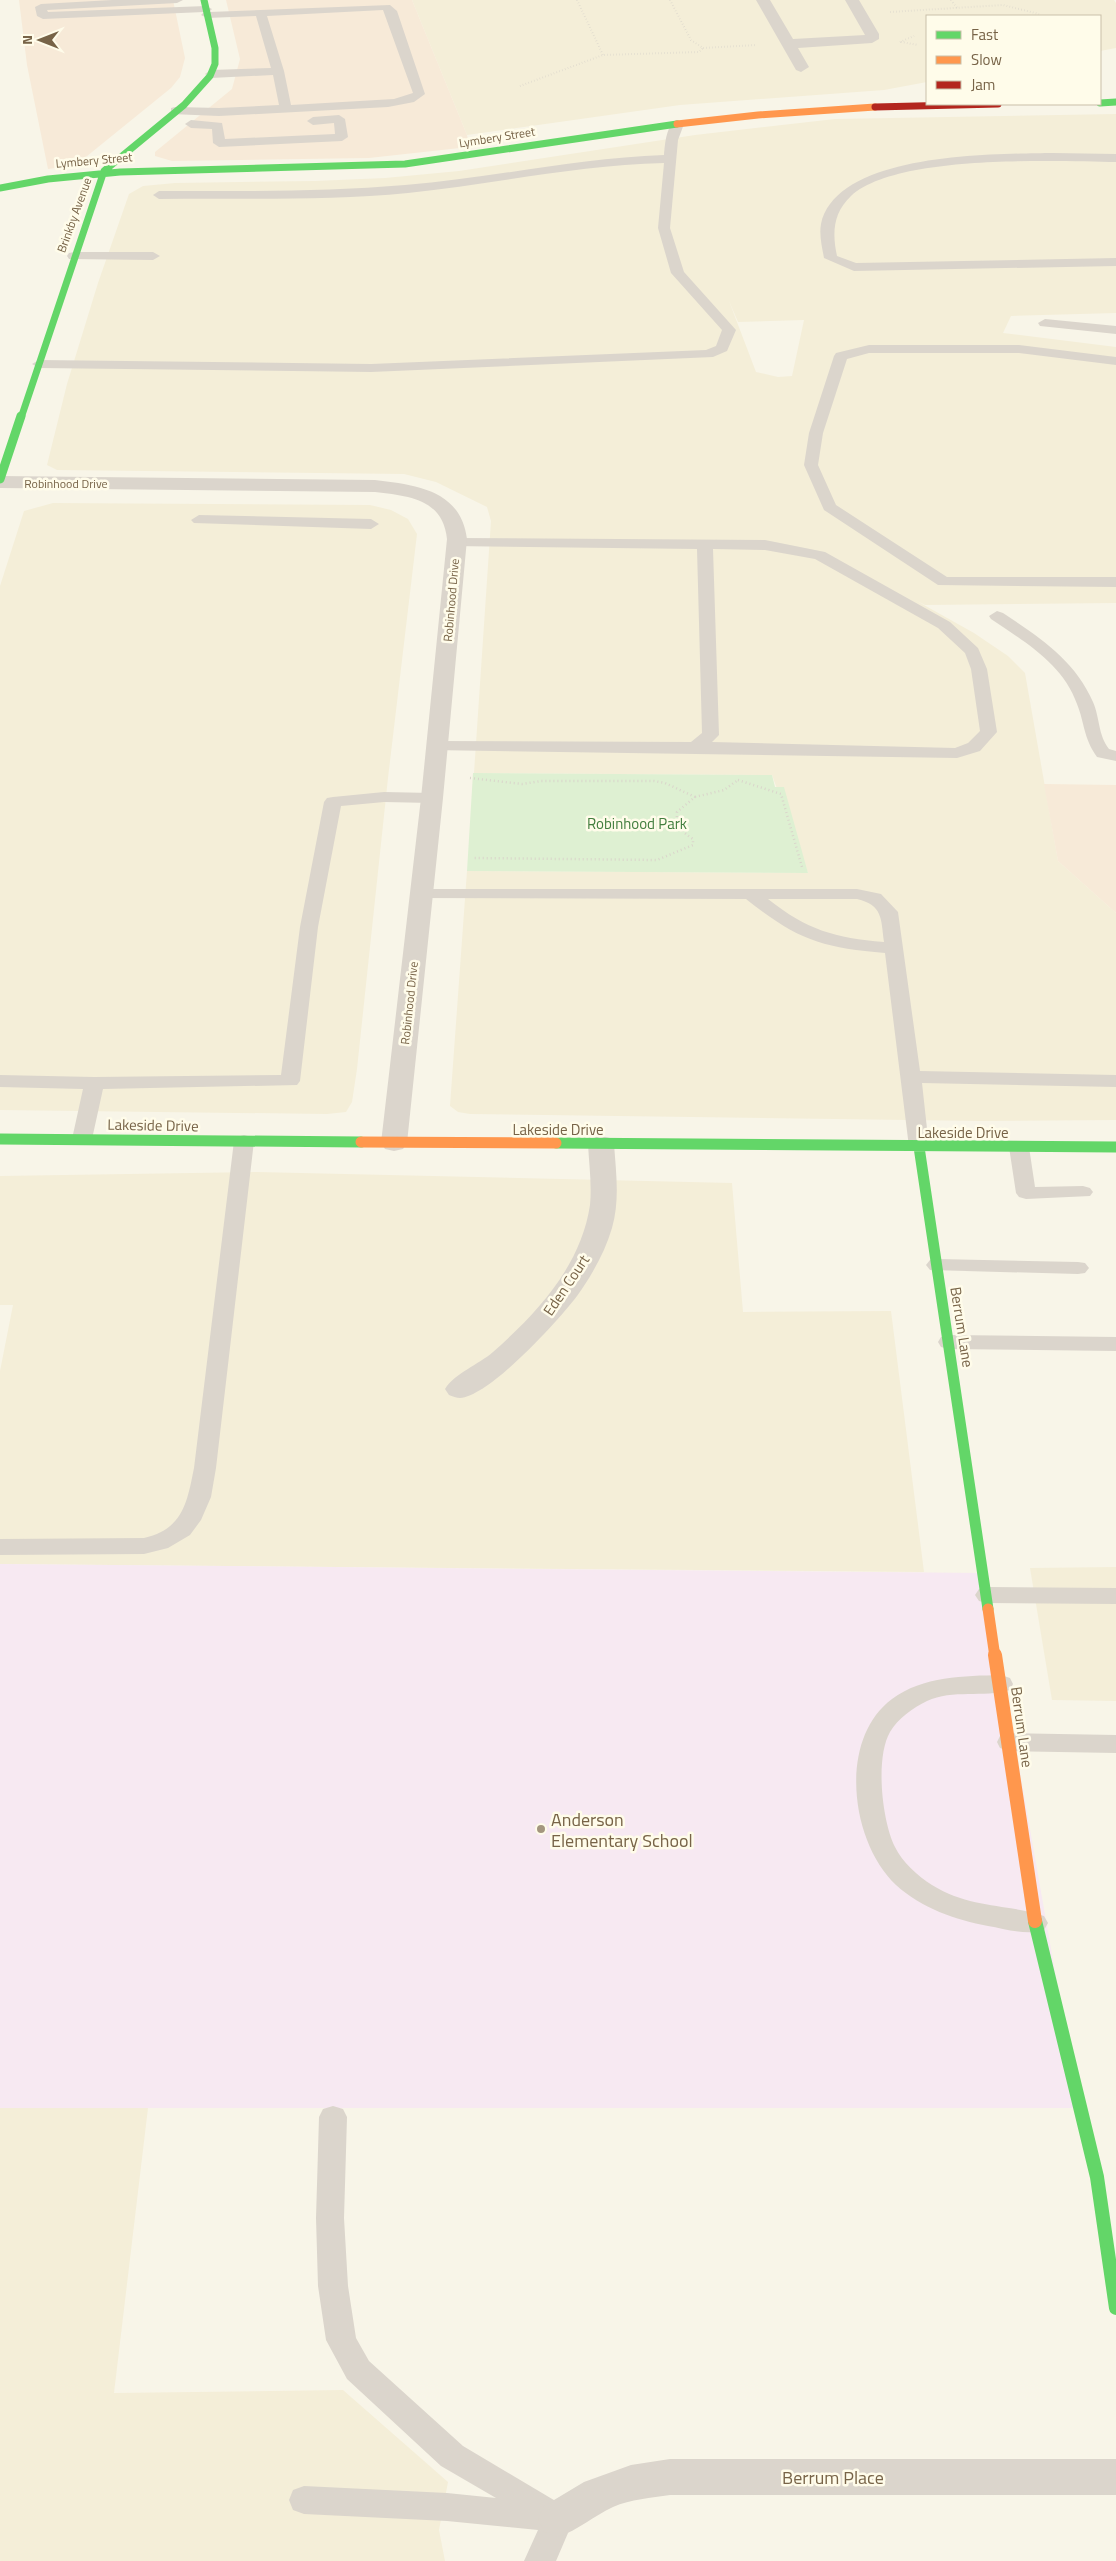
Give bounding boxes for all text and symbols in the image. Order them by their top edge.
north arrow [15,15,65,65]
legend [926,15,1101,105]
text: Fast [971,23,999,46]
text: N [16,35,37,45]
text: Slow [971,48,1002,71]
text: Jam [971,73,995,96]
street label: Lymbery Street [458,121,537,152]
street label: Lymbery Street [55,147,134,173]
street label: Brinkby Avenue [52,175,96,255]
street label: Robinhood Drive [24,474,108,493]
street label: Robinhood Drive [438,558,464,642]
park label: Robinhood Park [587,812,687,835]
street label: Robinhood Drive [395,961,423,1045]
street label: Lakeside Drive [107,1113,199,1137]
street label: Lakeside Drive [512,1118,604,1141]
street label: Lakeside Drive [917,1121,1009,1144]
street label: Eden Court [537,1249,595,1320]
street label: Berrum Lane [944,1285,980,1369]
street label: Berrum Lane [1005,1685,1039,1769]
place label: Anderson Elementary School [551,1806,693,1854]
marker: Anderson Elementary School [535,1823,547,1835]
street label: Berrum Place [782,2464,884,2491]

